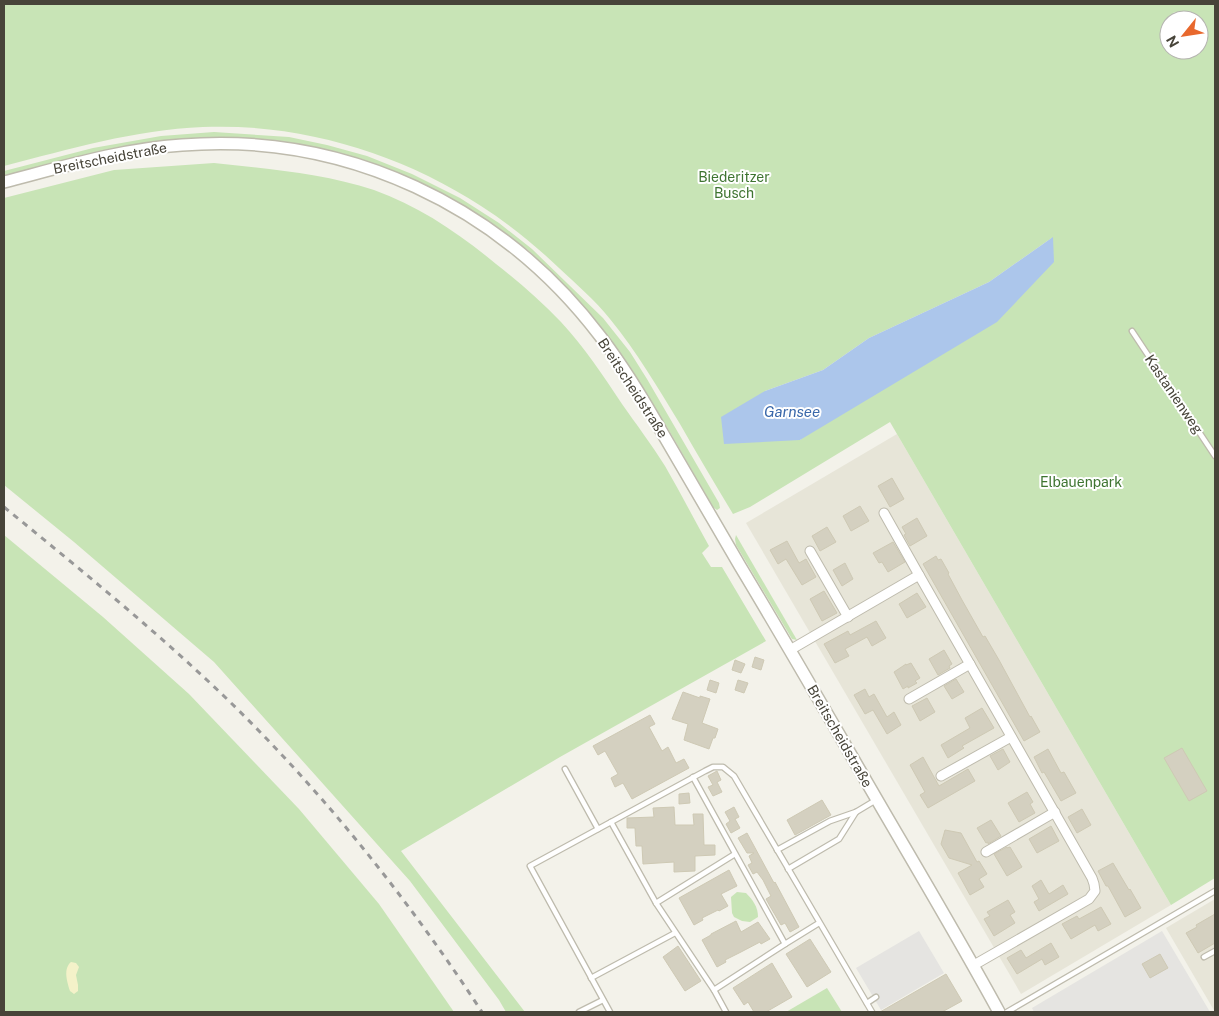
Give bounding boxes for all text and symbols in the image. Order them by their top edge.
north arrow [1159,10,1209,60]
text: N [1163,33,1182,50]
street label: Breitscheidstraße [52,139,168,177]
park label: Biederitzer Busch [698,169,770,201]
street label: Breitscheidstraße [595,335,671,441]
street label: Kastanienweg [1142,351,1206,437]
water label: Garnsee [764,403,820,420]
park label: Elbauenpark [1040,474,1122,490]
street label: Breitscheidstraße [804,682,876,790]

